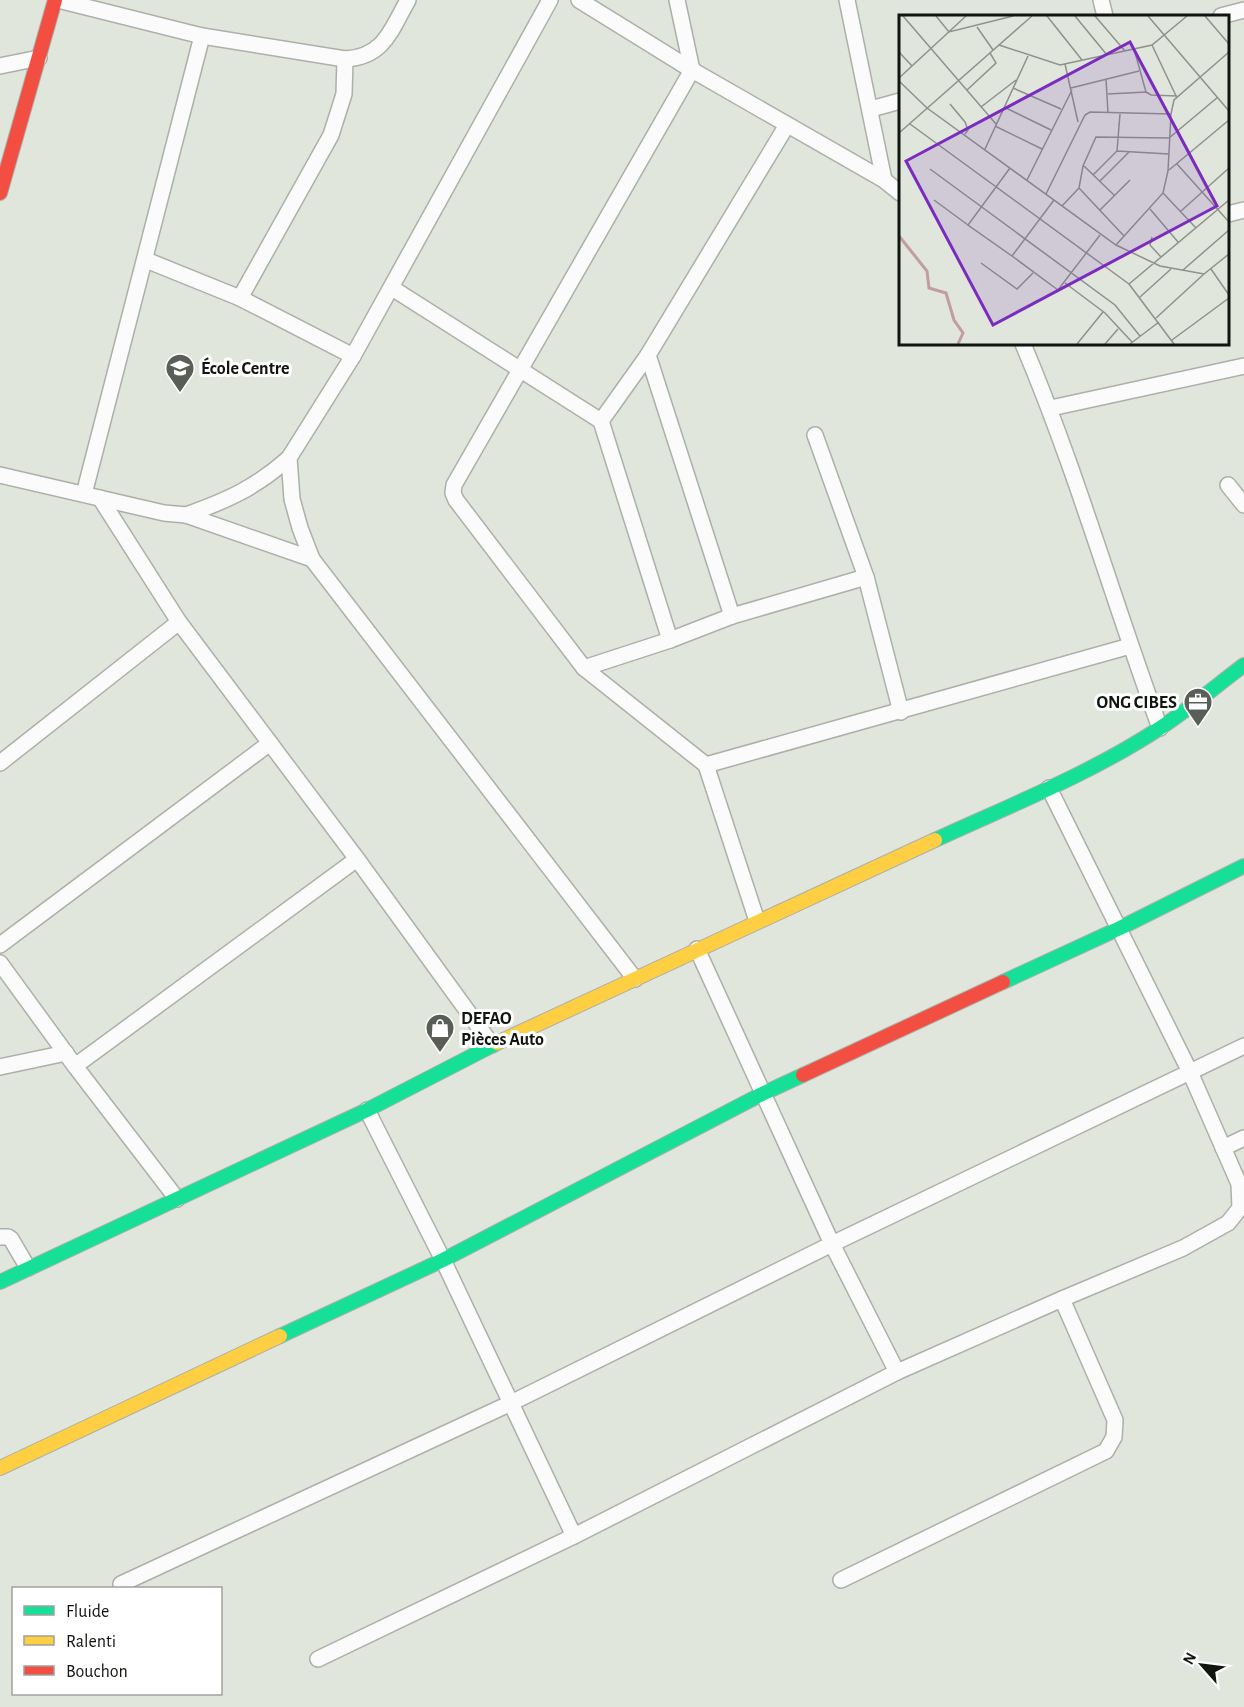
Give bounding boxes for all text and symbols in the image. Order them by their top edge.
inset map [899,15,1229,345]
school or university icon: École Centre [164,352,196,394]
place label: École Centre [201,357,290,378]
office icon: ONG CIBES [1182,686,1214,728]
place label: ONG CIBES [1097,694,1177,712]
place label: DEFAO Pièces Auto [461,1010,544,1049]
shop icon: DEFAO Pièces Auto [424,1012,456,1054]
legend [12,1587,222,1695]
text: Fluide [66,1603,109,1621]
text: Ralenti [66,1633,116,1651]
north arrow [1172,1635,1232,1695]
text: N [1180,1650,1199,1667]
text: Bouchon [66,1663,128,1681]

